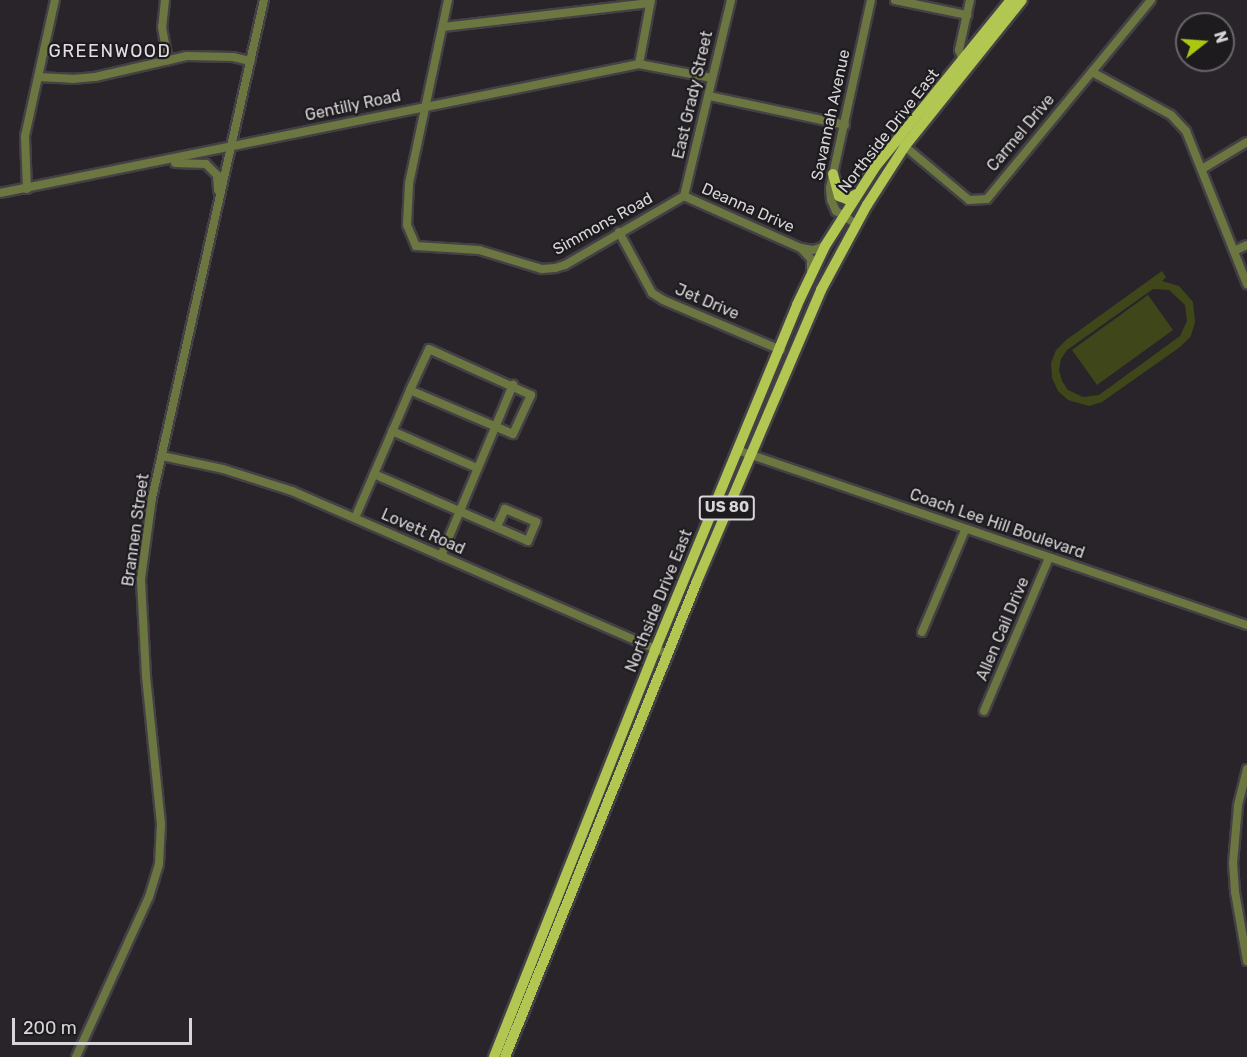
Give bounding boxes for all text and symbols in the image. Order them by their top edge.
north arrow [1175,12,1235,72]
street label: East Grady Street [669,29,717,161]
text: N [1210,29,1232,45]
district label: GREENWOOD [49,40,171,62]
street label: Savannah Avenue [808,48,854,182]
street label: Northside Drive East [835,65,943,197]
street label: Gentilly Road [303,86,403,126]
street label: Carmel Drive [983,90,1059,176]
street label: Deanna Drive [699,179,797,237]
street label: Simmons Road [550,189,656,259]
street label: Jet Drive [672,280,742,324]
street label: Brannen Street [119,472,153,588]
street label: Coach Lee Hill Boulevard [907,485,1087,563]
road number: US 80 [698,496,756,520]
street label: Lovett Road [378,505,468,559]
street label: Northside Drive East [622,527,696,675]
street label: Allen Cail Drive [973,574,1033,684]
scale bar [15,1006,195,1044]
text: 200 m [23,1017,77,1039]

